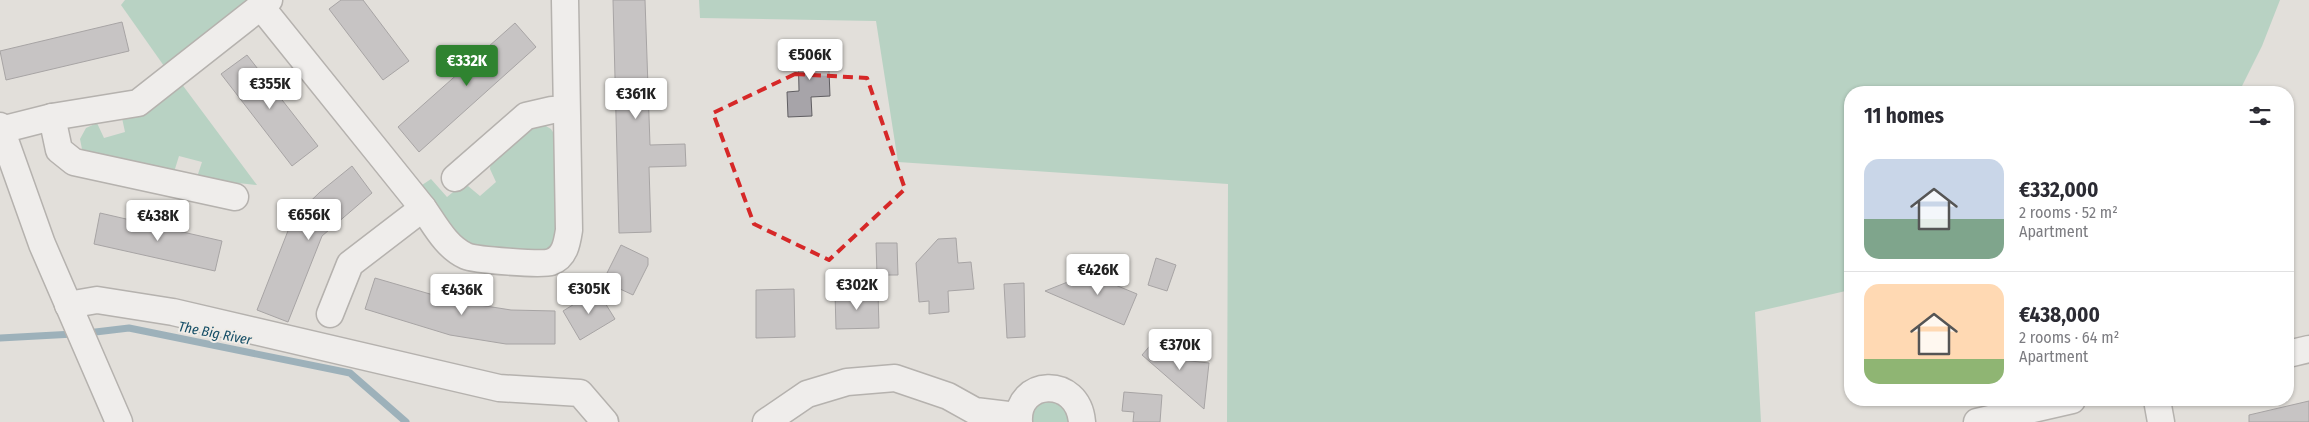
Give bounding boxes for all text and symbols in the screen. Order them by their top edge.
pin: €506K [775,38,845,81]
pin: €332K [432,44,502,87]
text: €506K [789,45,831,64]
text: €332K [447,51,487,70]
pin: €355K [235,68,305,110]
text: €355K [249,74,291,93]
pin: €361K [601,78,671,120]
text: €361K [616,84,656,103]
icon: filters [2246,102,2274,130]
text: 11 homes [1864,103,1944,129]
text: €332,000 [2019,177,2099,203]
icon: home [1904,179,1964,239]
pin: €656K [274,198,344,241]
pin: €438K [123,200,193,242]
text: 2 rooms · 52 m² [2019,203,2118,222]
text: €656K [288,205,330,224]
text: €438K [137,206,179,225]
text: Apartment [2019,222,2088,241]
pin: €426K [1063,254,1133,296]
text: €426K [1077,260,1119,279]
pin: €302K [822,268,892,311]
pin: €305K [554,272,624,315]
pin: €436K [427,274,497,316]
text: €302K [836,275,878,294]
text: €305K [568,279,610,298]
text: €436K [441,280,483,299]
text: €438,000 [2019,302,2100,328]
icon: home [1904,304,1964,364]
water label: The Big River [177,318,254,349]
pin: €370K [1145,328,1215,371]
text: 2 rooms · 64 m² [2019,328,2119,347]
text: €370K [1160,335,1200,354]
text: Apartment [2019,347,2088,366]

